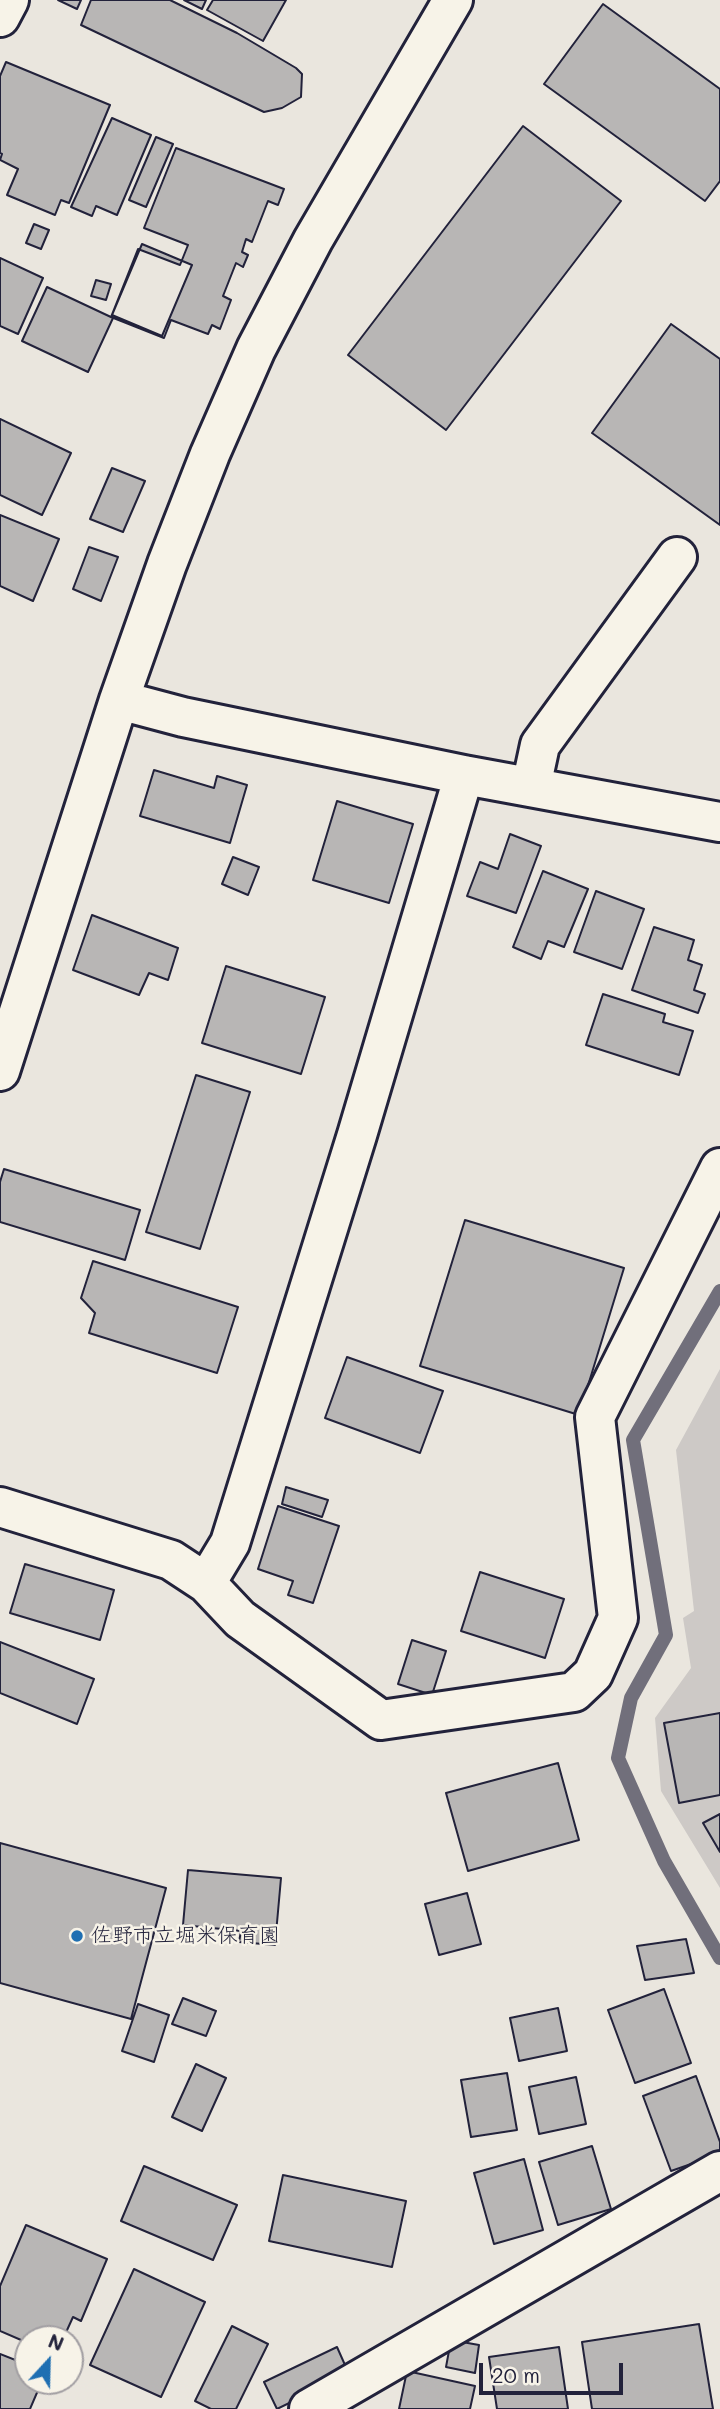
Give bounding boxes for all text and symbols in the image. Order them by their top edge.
place label: 佐野市立堀米保育園 [91,1923,280,1949]
marker: 佐野市立堀米保育園 [69,1928,85,1944]
north arrow [14,2325,84,2395]
text: N [45,2328,68,2356]
scale bar [482,2350,626,2394]
text: 20 m [492,2361,540,2388]

